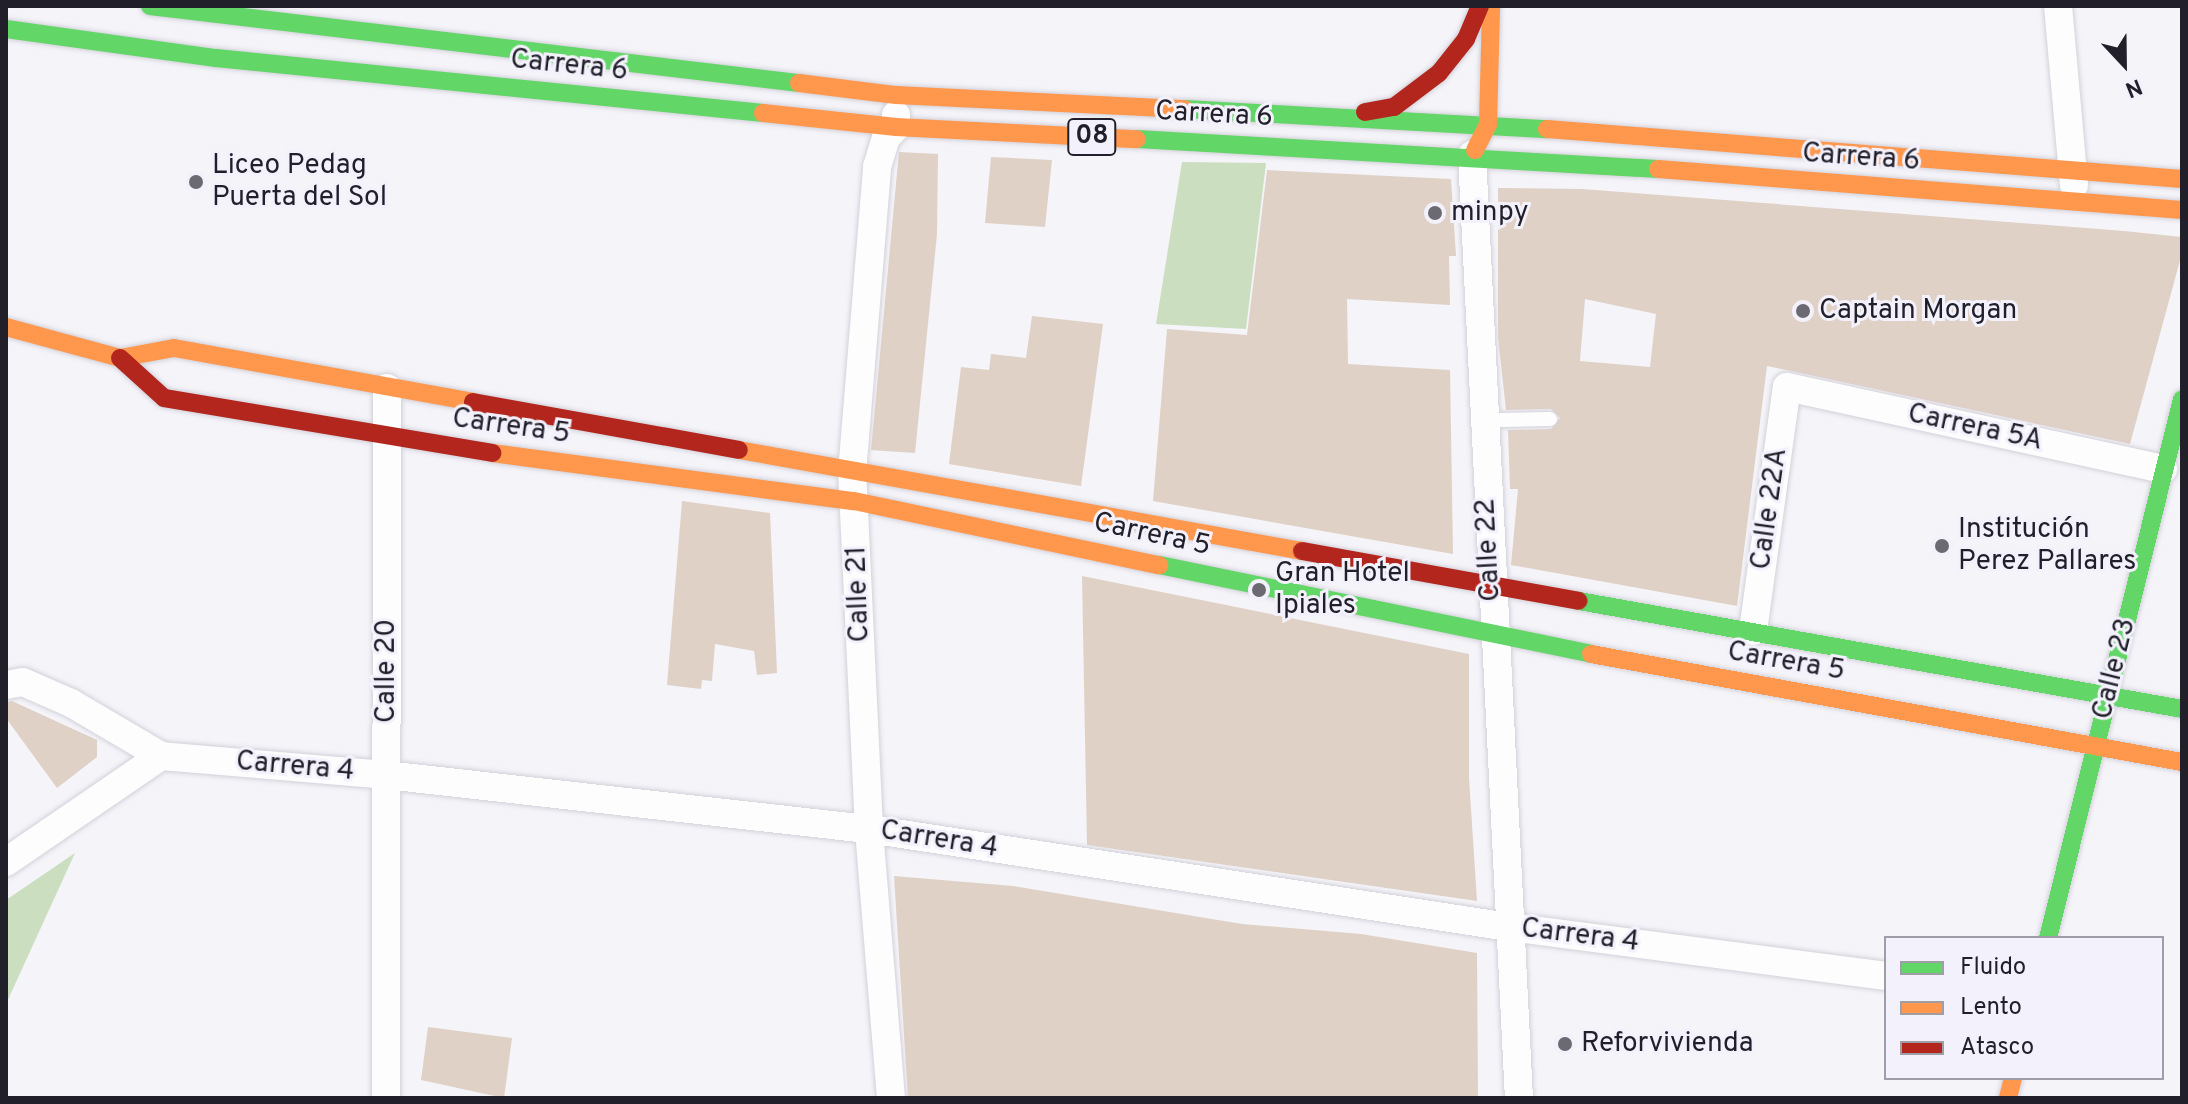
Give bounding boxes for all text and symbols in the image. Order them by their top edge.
north arrow [2084,24,2164,104]
street label: Carrera 6 [509,43,629,89]
text: N [2121,71,2146,102]
street label: Carrera 6 [1154,95,1274,135]
road number: 08 [1066,115,1118,159]
street label: Carrera 6 [1801,137,1921,179]
place label: Liceo Pedag Puerta del Sol [212,149,387,215]
marker: Liceo Pedag Puerta del Sol [187,173,205,191]
place label: minpy [1451,196,1528,230]
marker: minpy [1426,204,1444,222]
place label: Captain Morgan [1819,294,2017,328]
marker: Captain Morgan [1794,302,1812,320]
street label: Carrera 5A [1905,397,2045,459]
street label: Carrera 5 [450,402,572,452]
street label: Calle 22A [1745,446,1795,572]
street label: Calle 22 [1470,497,1508,603]
street label: Carrera 5 [1091,506,1213,564]
place label: Institución Perez Pallares [1958,513,2136,579]
marker: Institución Perez Pallares [1933,537,1951,555]
street label: Calle 21 [841,545,877,643]
place label: Gran Hotel Ipiales [1275,557,1410,623]
marker: Gran Hotel Ipiales [1250,581,1268,599]
street label: Calle 23 [2086,615,2144,723]
street label: Calle 20 [370,619,404,723]
street label: Carrera 5 [1725,635,1847,689]
street label: Carrera 4 [234,745,356,789]
street label: Carrera 4 [878,814,1000,866]
street label: Carrera 4 [1519,912,1641,960]
legend [1884,936,2164,1080]
text: Fluido [1960,953,2026,983]
text: Lento [1960,993,2022,1023]
place label: Reforvivienda [1581,1027,1754,1061]
text: Atasco [1960,1033,2034,1063]
marker: Reforvivienda [1556,1035,1574,1053]

